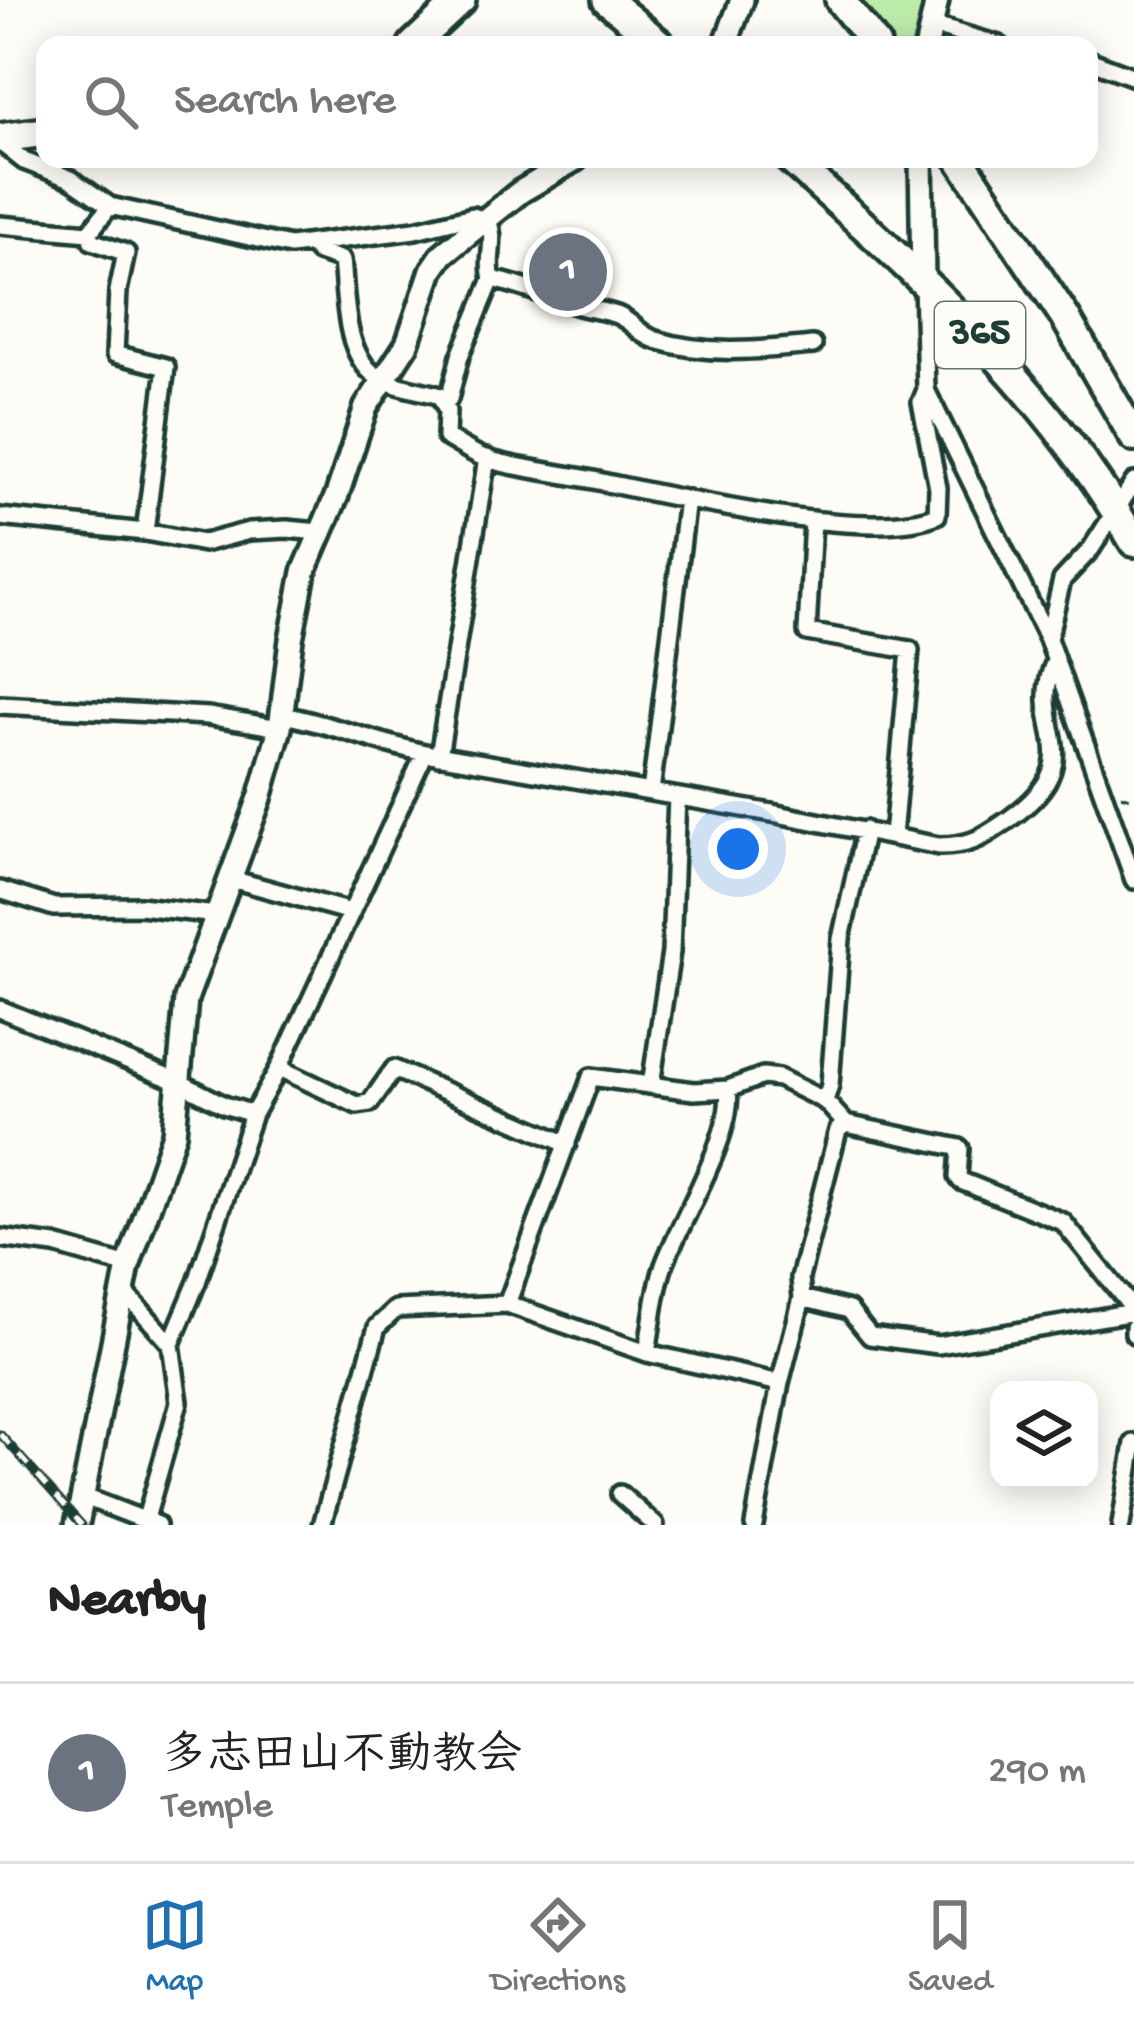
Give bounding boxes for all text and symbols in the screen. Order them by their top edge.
search box [36,36,1098,168]
icon: search [78,69,144,135]
text: Search here [174,76,396,129]
pin: 1 [529,227,607,317]
road number: 365 [935,302,1025,368]
your location [708,819,768,879]
map controls [990,1381,1098,1489]
button: layers [990,1381,1098,1489]
text: Nearby [48,1573,206,1633]
text: 多志田山不動教会 [162,1732,522,1785]
text: 1 [79,1750,95,1796]
text: 290 m [988,1750,1086,1796]
text: Temple [162,1785,273,1831]
tab: Map [142,1892,208,2002]
tab: Directions [491,1892,625,2002]
tab: Saved [908,1892,992,2002]

